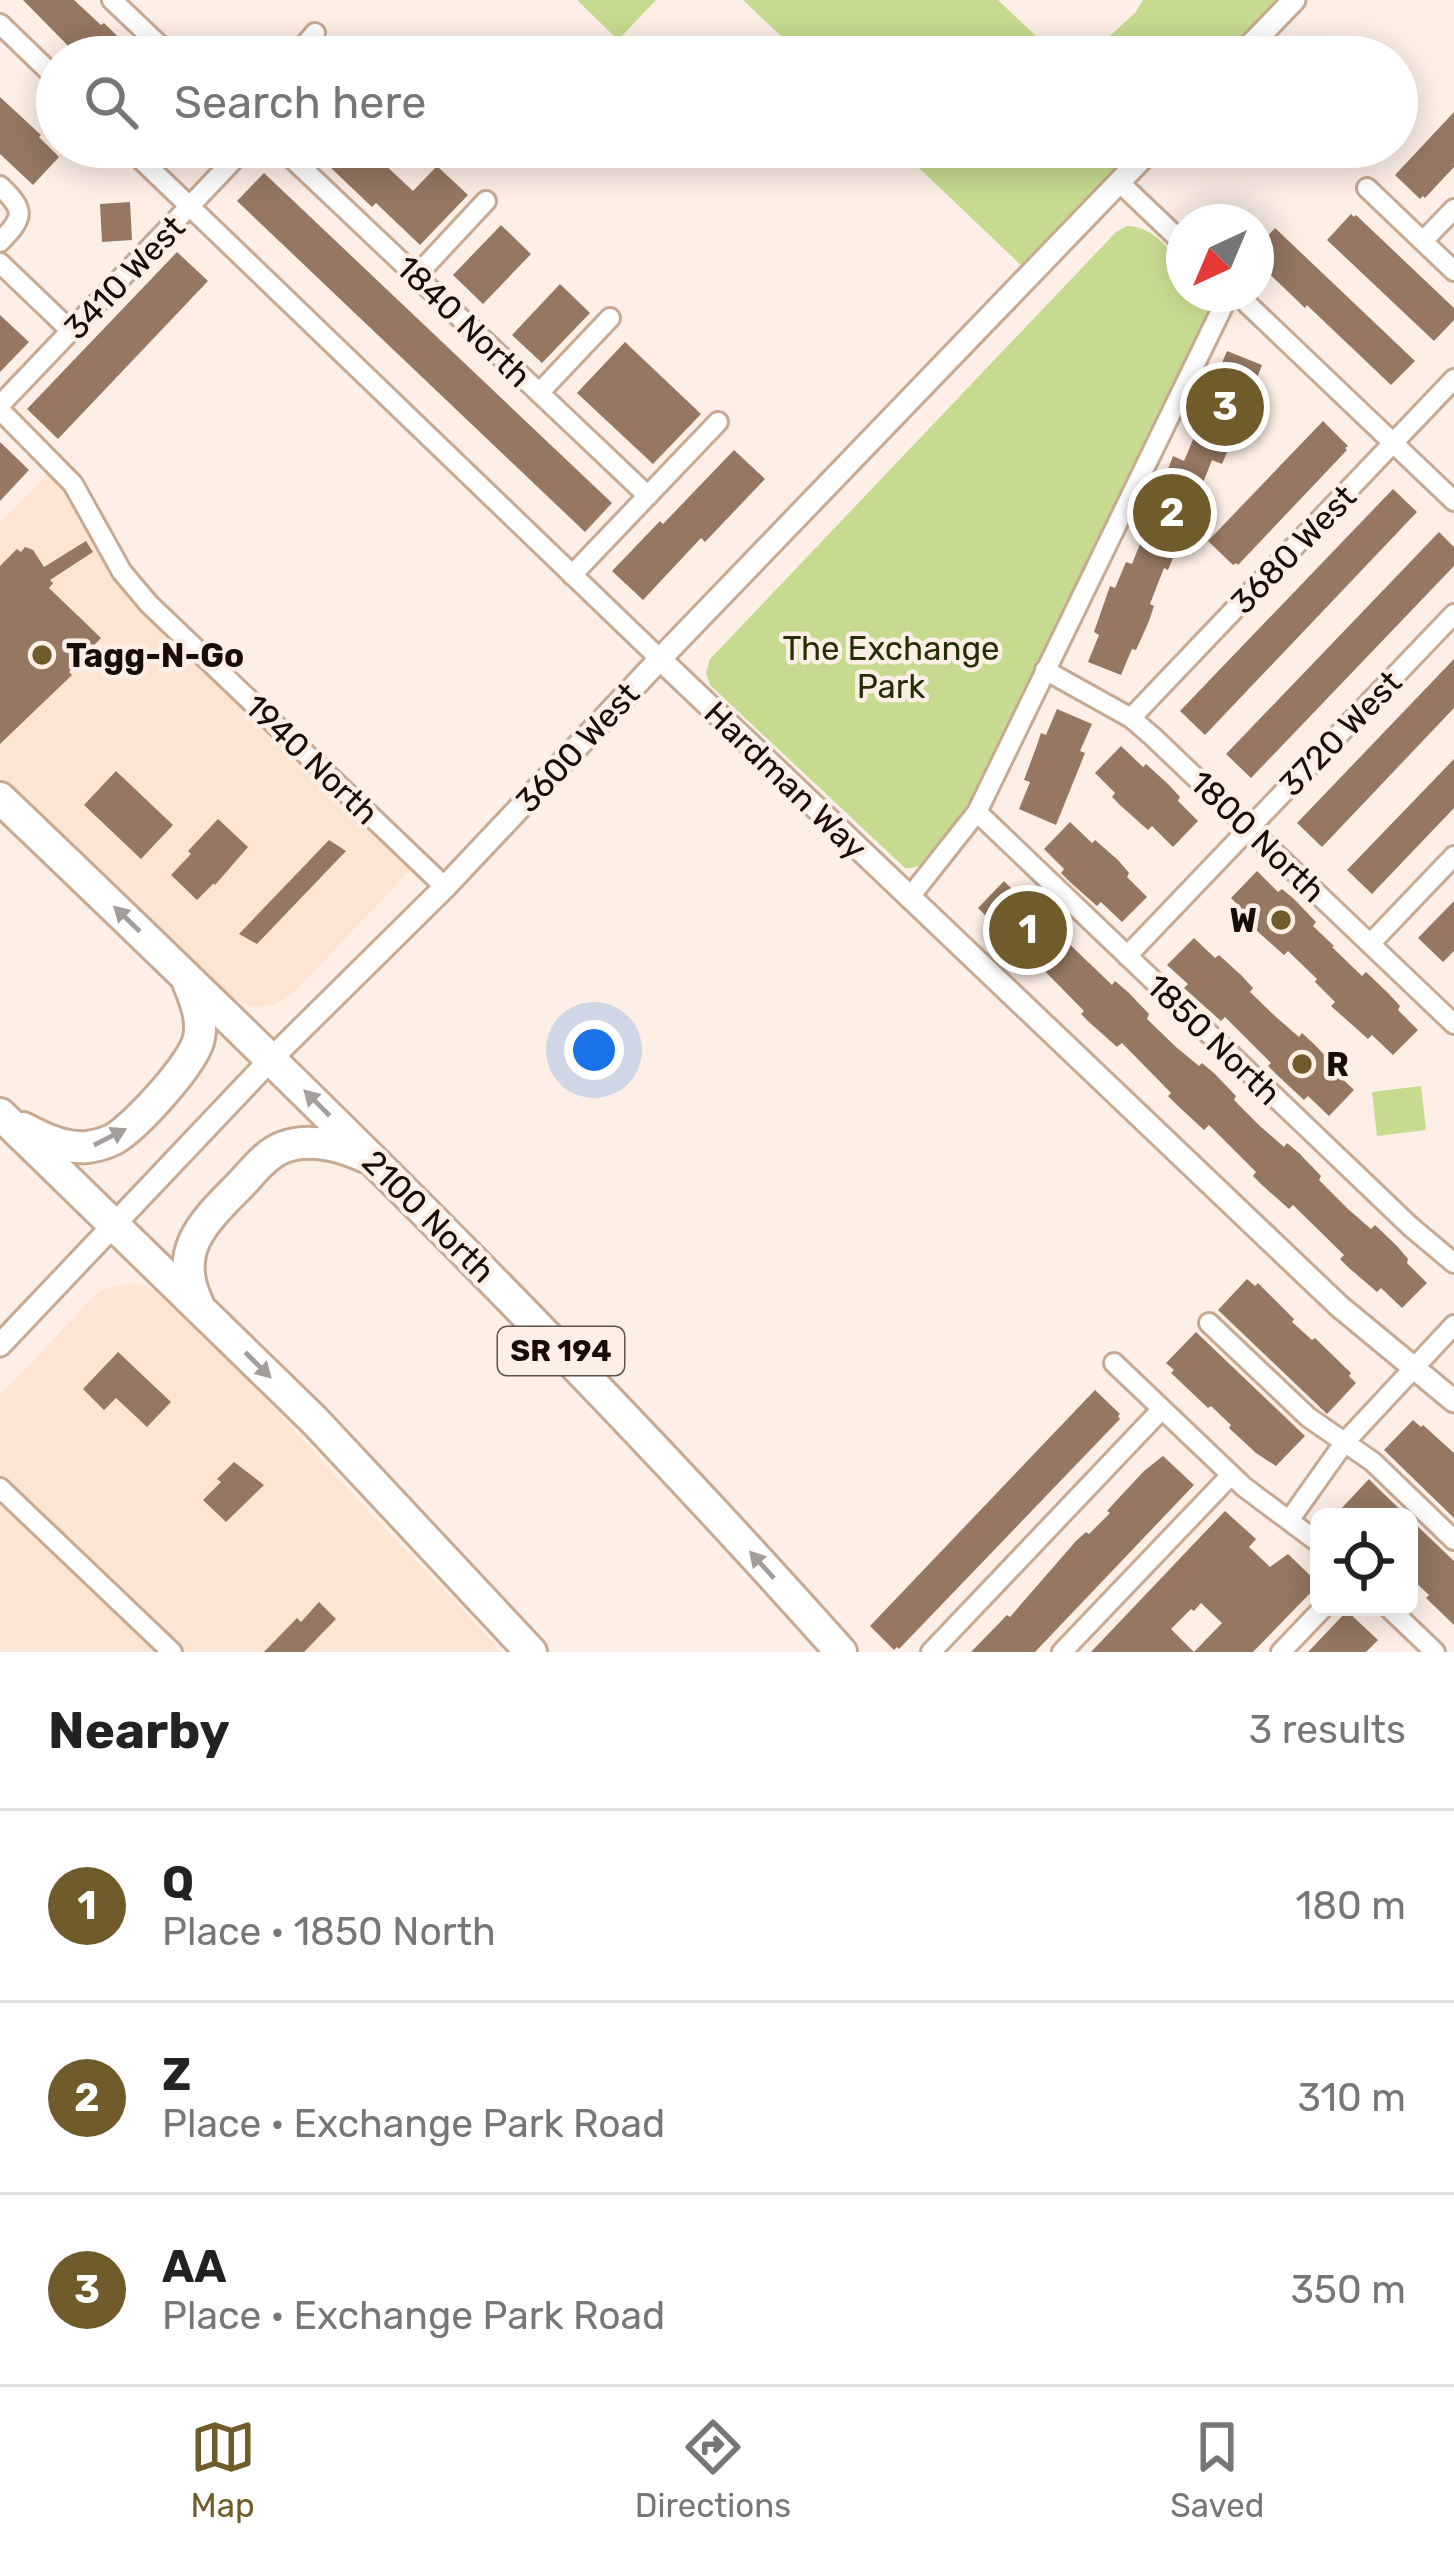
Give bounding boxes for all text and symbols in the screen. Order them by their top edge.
search box [36,36,1418,168]
icon: search [78,69,144,135]
text: Search here [174,76,426,129]
north arrow [1166,204,1274,312]
street label: 3410 West [56,208,193,347]
street label: 1840 North [388,248,539,395]
pin: 3 [1186,362,1264,452]
pin: 2 [1133,468,1211,558]
street label: 3680 West [1223,477,1364,622]
park label: The Exchange Park [782,629,1000,706]
place label: Tagg-N-Go [66,636,244,675]
marker: Tagg-N-Go [29,642,55,668]
street label: 3720 West [1271,663,1410,804]
street label: 3600 West [507,674,647,820]
street label: 1940 North [237,686,386,832]
street label: Hardman Way [696,693,875,867]
street label: 1800 North [1182,762,1333,910]
pin: 1 [989,885,1067,975]
place label: W [1230,901,1257,940]
one-way arrow [112,905,141,933]
marker: W [1268,907,1294,933]
street label: 1850 North [1139,966,1289,1113]
your location [564,1020,624,1080]
place label: R [1326,1045,1349,1084]
marker: R [1289,1051,1315,1077]
one-way arrow [303,1089,331,1117]
one-way arrow [92,1127,127,1147]
street label: 2100 North [354,1142,503,1291]
road number: SR 194 [498,1327,624,1375]
one-way arrow [244,1351,272,1379]
map controls [1310,1508,1418,1616]
button: locate [1310,1508,1418,1616]
one-way arrow [749,1551,776,1580]
text: Nearby [48,1700,230,1761]
text: 3 results [1249,1707,1406,1753]
text: Q [162,1856,194,1909]
text: 1 [77,1883,97,1929]
text: 180 m [1296,1883,1406,1929]
text: Place · 1850 North [162,1909,496,1955]
text: Z [162,2048,191,2101]
text: 2 [74,2075,100,2121]
text: 310 m [1298,2075,1406,2121]
text: Place · Exchange Park Road [162,2101,665,2147]
text: AA [162,2240,226,2293]
text: 3 [74,2267,100,2313]
text: 350 m [1290,2267,1406,2313]
text: Place · Exchange Park Road [162,2293,665,2339]
tab: Map [190,2414,256,2525]
tab: Directions [635,2414,791,2525]
tab: Saved [1170,2414,1264,2525]

